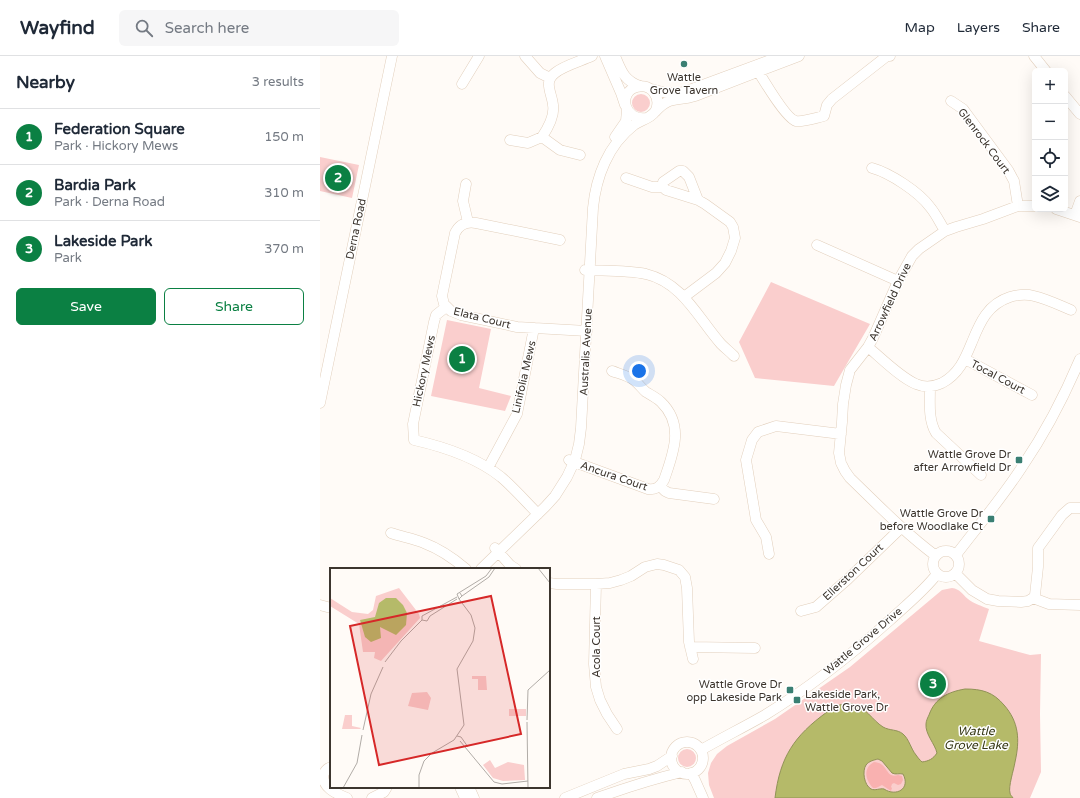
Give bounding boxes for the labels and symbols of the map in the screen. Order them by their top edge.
marker: Wattle Grove Tavern [679,59,689,69]
place label: Wattle Grove Tavern [650,71,718,97]
street label: Glenrock Court [955,106,1013,176]
pin: 2 [325,163,351,193]
street label: Derna Road [343,197,369,261]
street label: Arrowfield Drive [866,261,914,343]
street label: Elata Court [452,305,512,331]
street label: Australis Avenue [577,308,595,396]
street label: Hickory Mews [410,334,438,408]
street label: Linifolia Mews [509,339,539,415]
pin: 1 [449,344,475,374]
street label: Tocal Court [969,357,1027,397]
your location [629,361,649,381]
place label: Wattle Grove Dr after Arrowfield Dr [914,448,1012,474]
marker: Wattle Grove Dr after Arrowfield Dr [1014,455,1024,465]
street label: Ancura Court [579,458,649,494]
place label: Wattle Grove Dr before Woodlake Ct [880,507,984,533]
marker: Wattle Grove Dr before Woodlake Ct [986,514,996,524]
street label: Ellerston Court [820,541,886,603]
inset map [330,568,550,788]
street label: Wattle Grove Drive [821,605,905,677]
street label: Acola Court [590,616,603,678]
pin: 3 [920,669,946,699]
place label: Wattle Grove Dr opp Lakeside Park [686,678,783,704]
marker: Wattle Grove Dr opp Lakeside Park [785,685,795,695]
place label: Lakeside Park, Wattle Grove Dr [805,688,889,714]
marker: Lakeside Park, Wattle Grove Dr [792,695,802,705]
water label: Wattle Grove Lake [944,724,1009,752]

